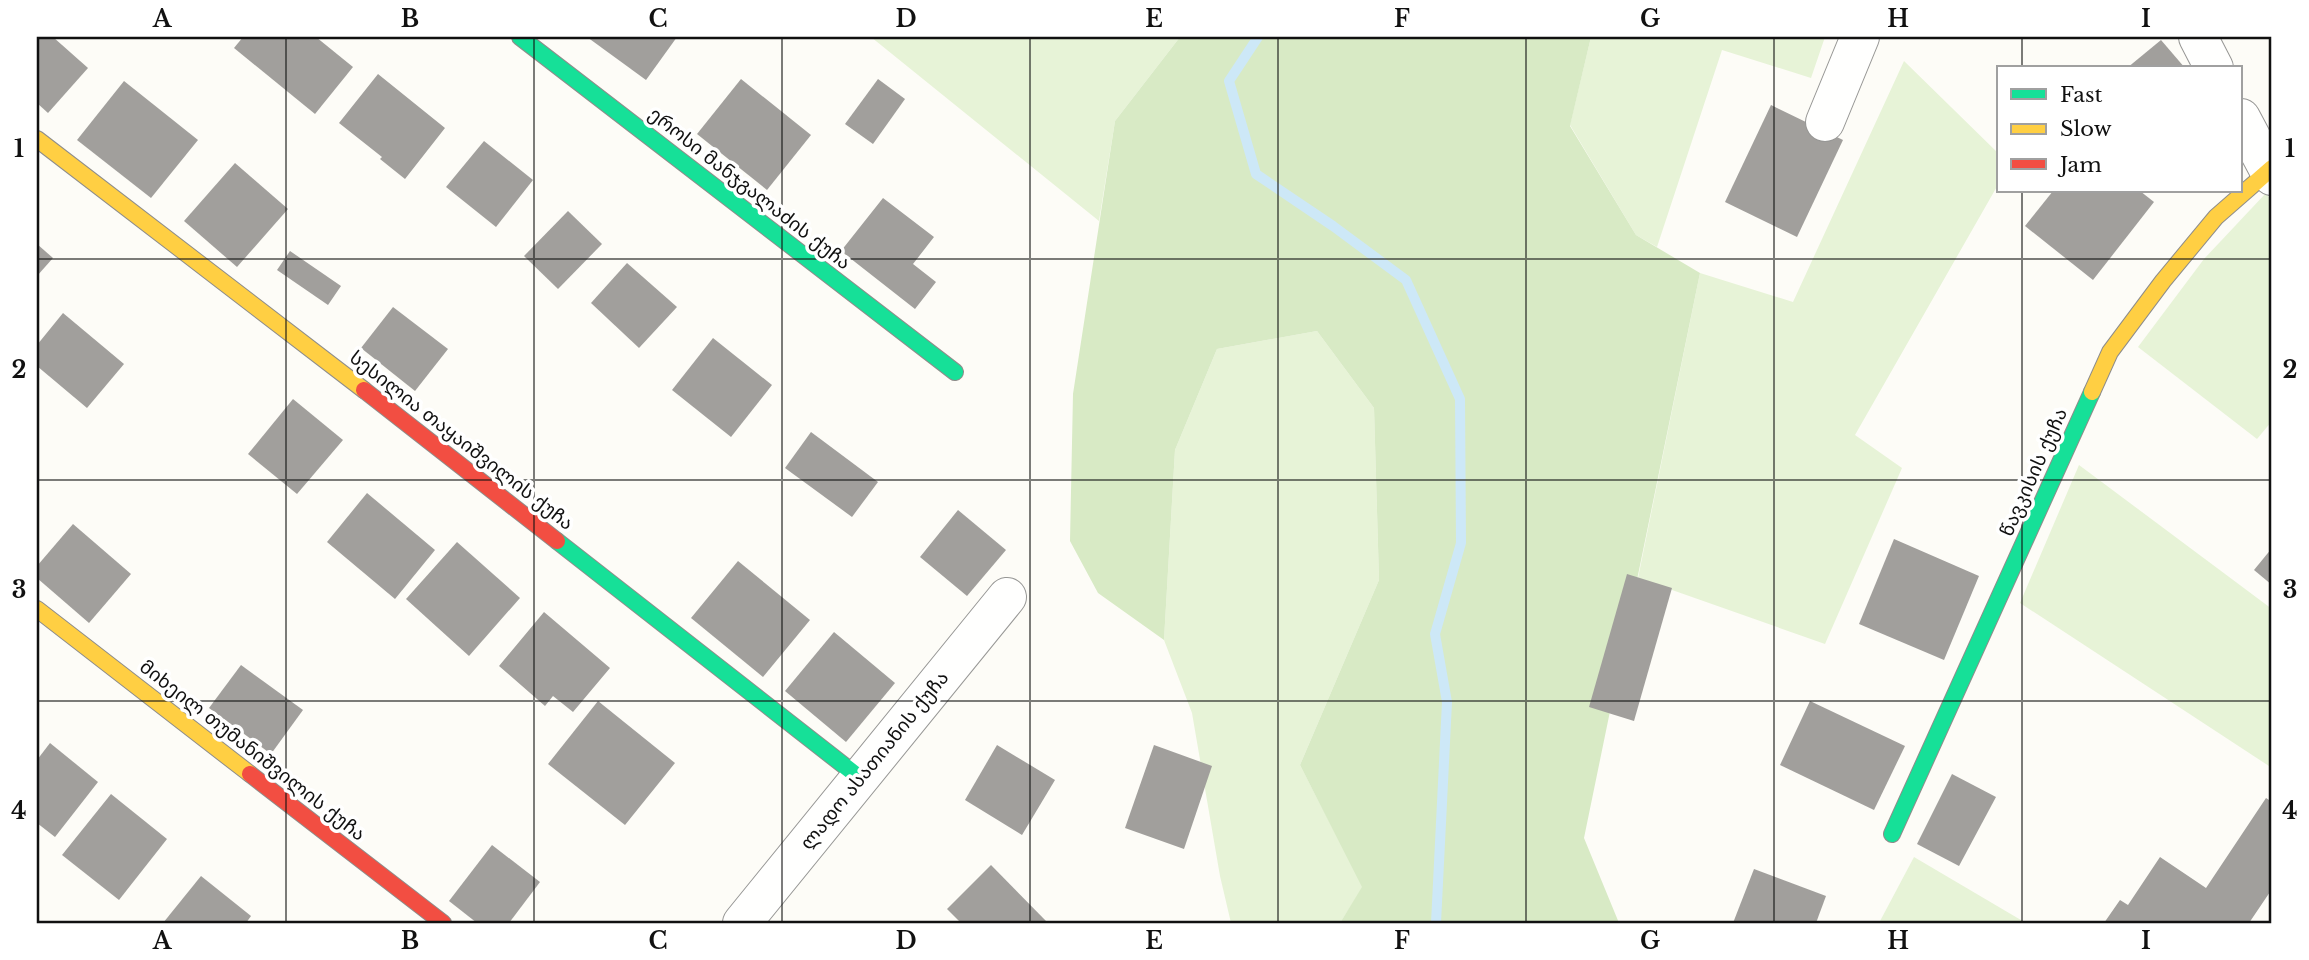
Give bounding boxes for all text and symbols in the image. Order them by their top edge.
text: A [152,5,173,33]
text: B [401,5,419,33]
text: C [649,5,667,33]
text: D [895,5,917,33]
text: E [1145,5,1163,33]
text: F [1394,5,1410,33]
text: G [1640,5,1660,33]
text: H [1887,5,1909,33]
text: I [2141,5,2151,33]
legend [1997,66,2242,192]
text: Fast [2060,82,2102,108]
street label: ეროსი მანჯგალაძის ქუჩა [644,102,855,275]
text: Slow [2060,116,2112,142]
text: 1 [14,135,24,163]
text: 1 [2285,135,2295,163]
text: Jam [2057,152,2102,178]
street label: სესილია თაყაიშვილის ქუჩა [345,346,578,536]
text: 2 [12,356,26,384]
text: 2 [2283,356,2297,384]
street label: წავკისის ქუჩა [1995,404,2072,540]
text: 3 [12,576,26,604]
text: 3 [2283,576,2297,604]
street label: მიხეილ თუმანიშვილის ქუჩა [135,655,370,846]
street label: ლადო ასათიანის ქუჩა [795,667,954,855]
text: 4 [11,797,27,825]
text: 4 [2282,797,2298,825]
text: A [152,927,173,955]
text: B [401,927,419,955]
text: C [649,927,667,955]
text: D [895,927,917,955]
text: E [1145,927,1163,955]
text: F [1394,927,1410,955]
text: G [1640,927,1660,955]
text: H [1887,927,1909,955]
text: I [2141,927,2151,955]

